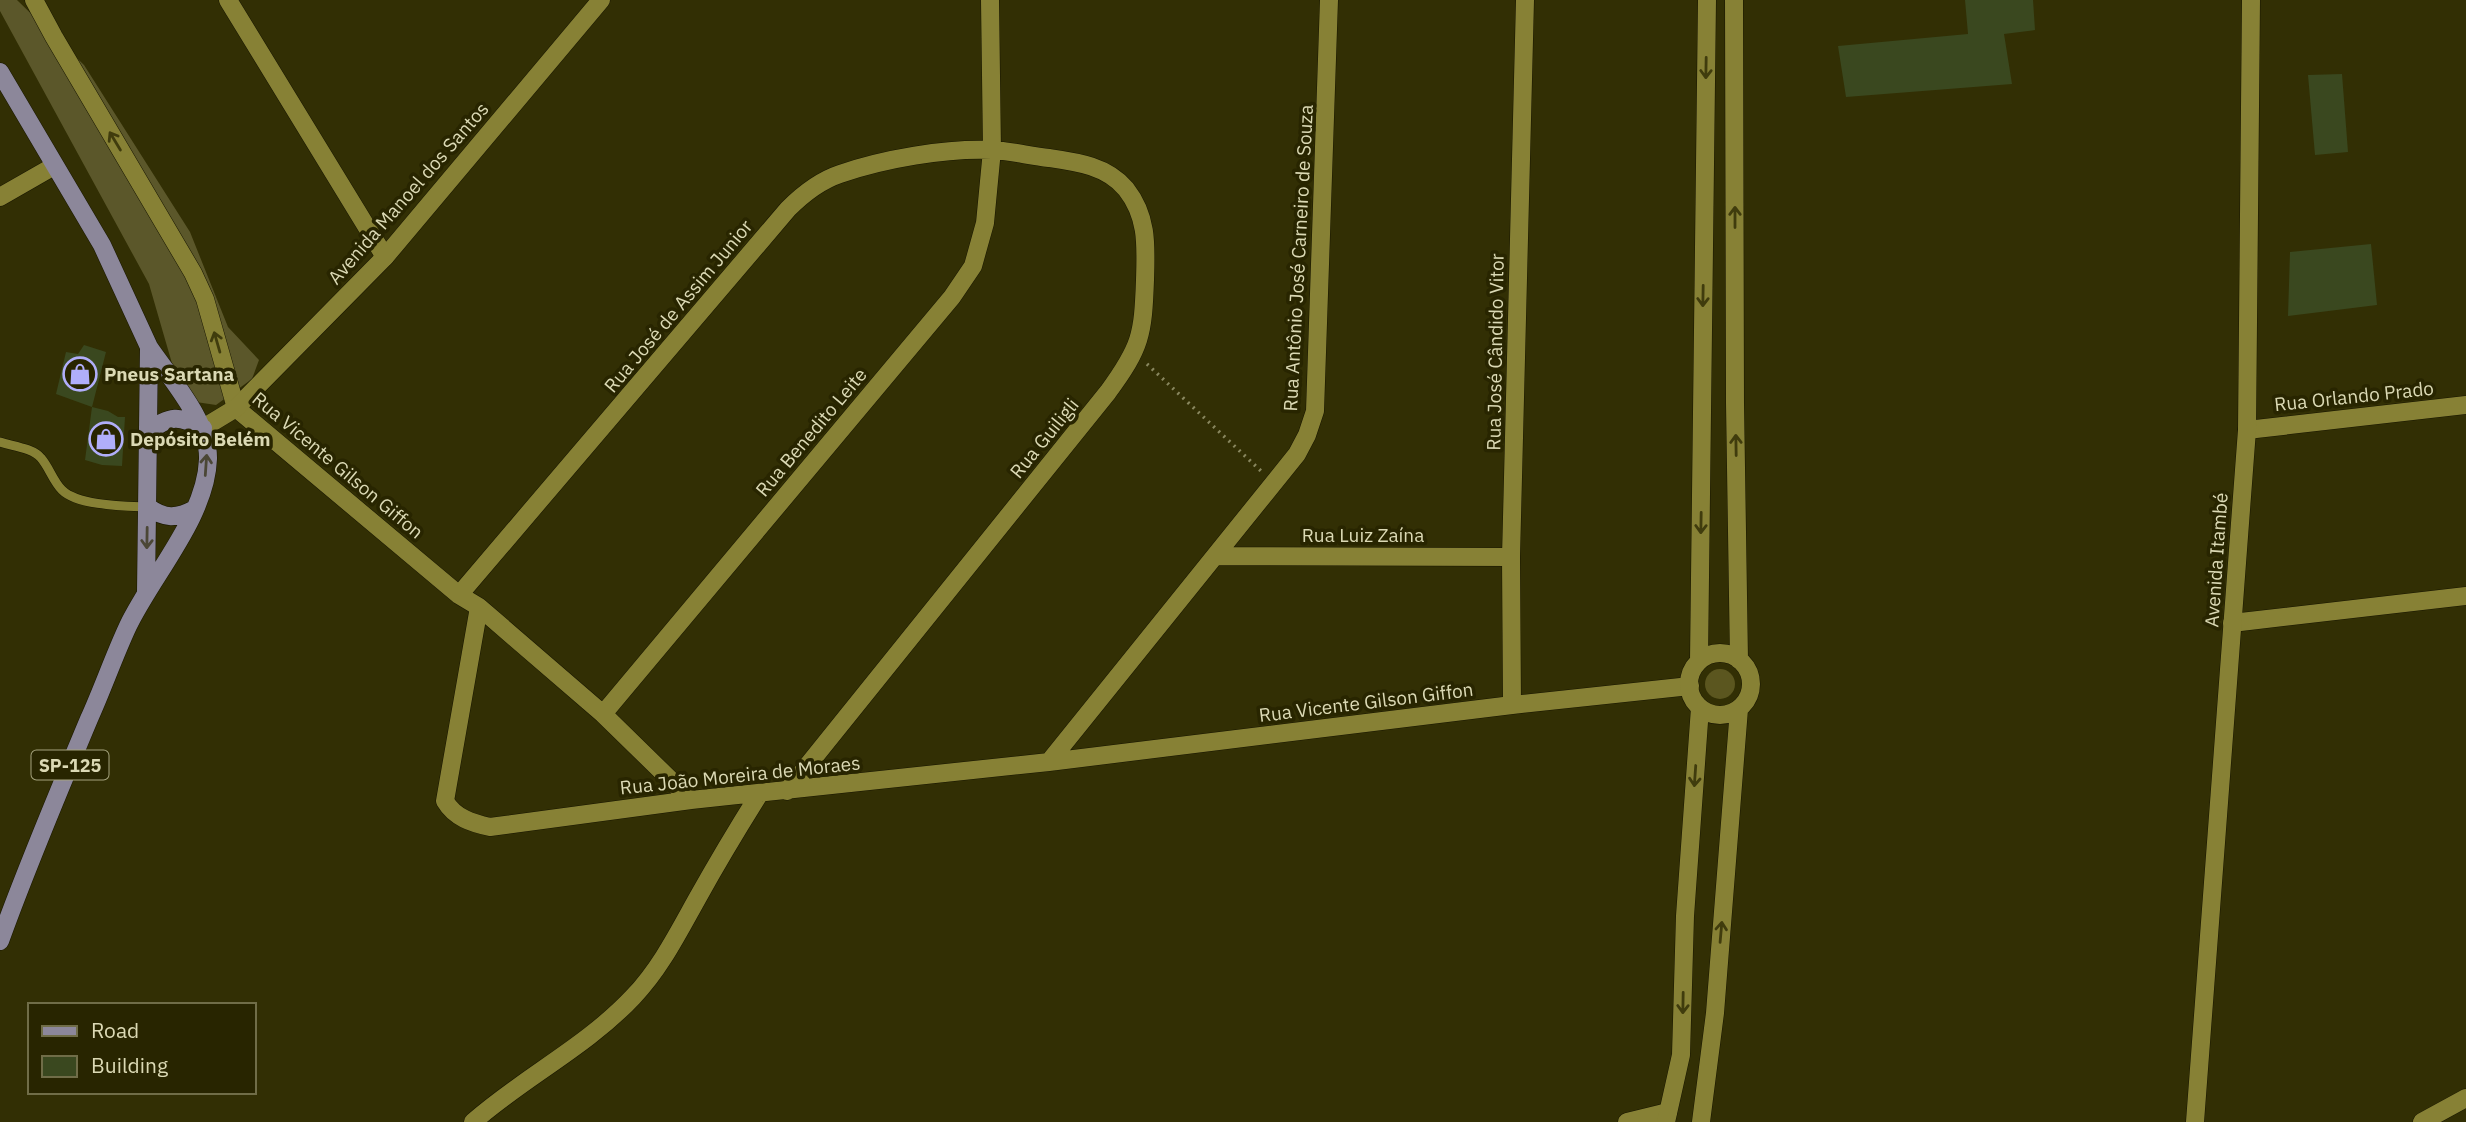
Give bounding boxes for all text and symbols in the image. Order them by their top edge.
one-way arrow [1699,56,1713,79]
street label: Avenida Manoel dos Santos [322,97,494,289]
street label: Rua Antônio José Carneiro de Souza [1278,104,1318,412]
one-way arrow [107,131,121,151]
one-way arrow [1728,206,1742,229]
street label: Rua José de Assim Junior [599,215,757,397]
street label: Rua José Cândido Vitor [1481,253,1509,451]
one-way arrow [1697,284,1710,307]
one-way arrow [210,332,223,354]
shop icon: Pneus Sartana [61,355,99,393]
place label: Pneus Sartana [104,362,234,386]
street label: Rua Benedito Leite [750,363,872,501]
street label: Rua Orlando Prado [2273,376,2435,416]
street label: Rua Vicente Gilson Giffon [248,386,428,544]
street label: Rua Guiligli [1004,393,1084,483]
shop icon: Depósito Belém [87,420,125,458]
place label: Depósito Belém [130,427,270,451]
one-way arrow [1729,433,1743,456]
one-way arrow [200,454,213,477]
street label: Avenida Itambé [2199,492,2233,628]
one-way arrow [1694,511,1708,534]
street label: Rua Luiz Zaína [1302,523,1424,547]
one-way arrow [140,526,153,549]
street label: Rua Vicente Gilson Giffon [1257,677,1475,727]
road number: SP-125 [32,750,108,780]
street label: Rua João Moreira de Moraes [619,750,861,800]
one-way arrow [1688,764,1701,787]
one-way arrow [1715,922,1728,944]
one-way arrow [1677,991,1690,1014]
legend [28,1003,256,1094]
text: Road [91,1016,139,1044]
text: Building [91,1051,168,1079]

